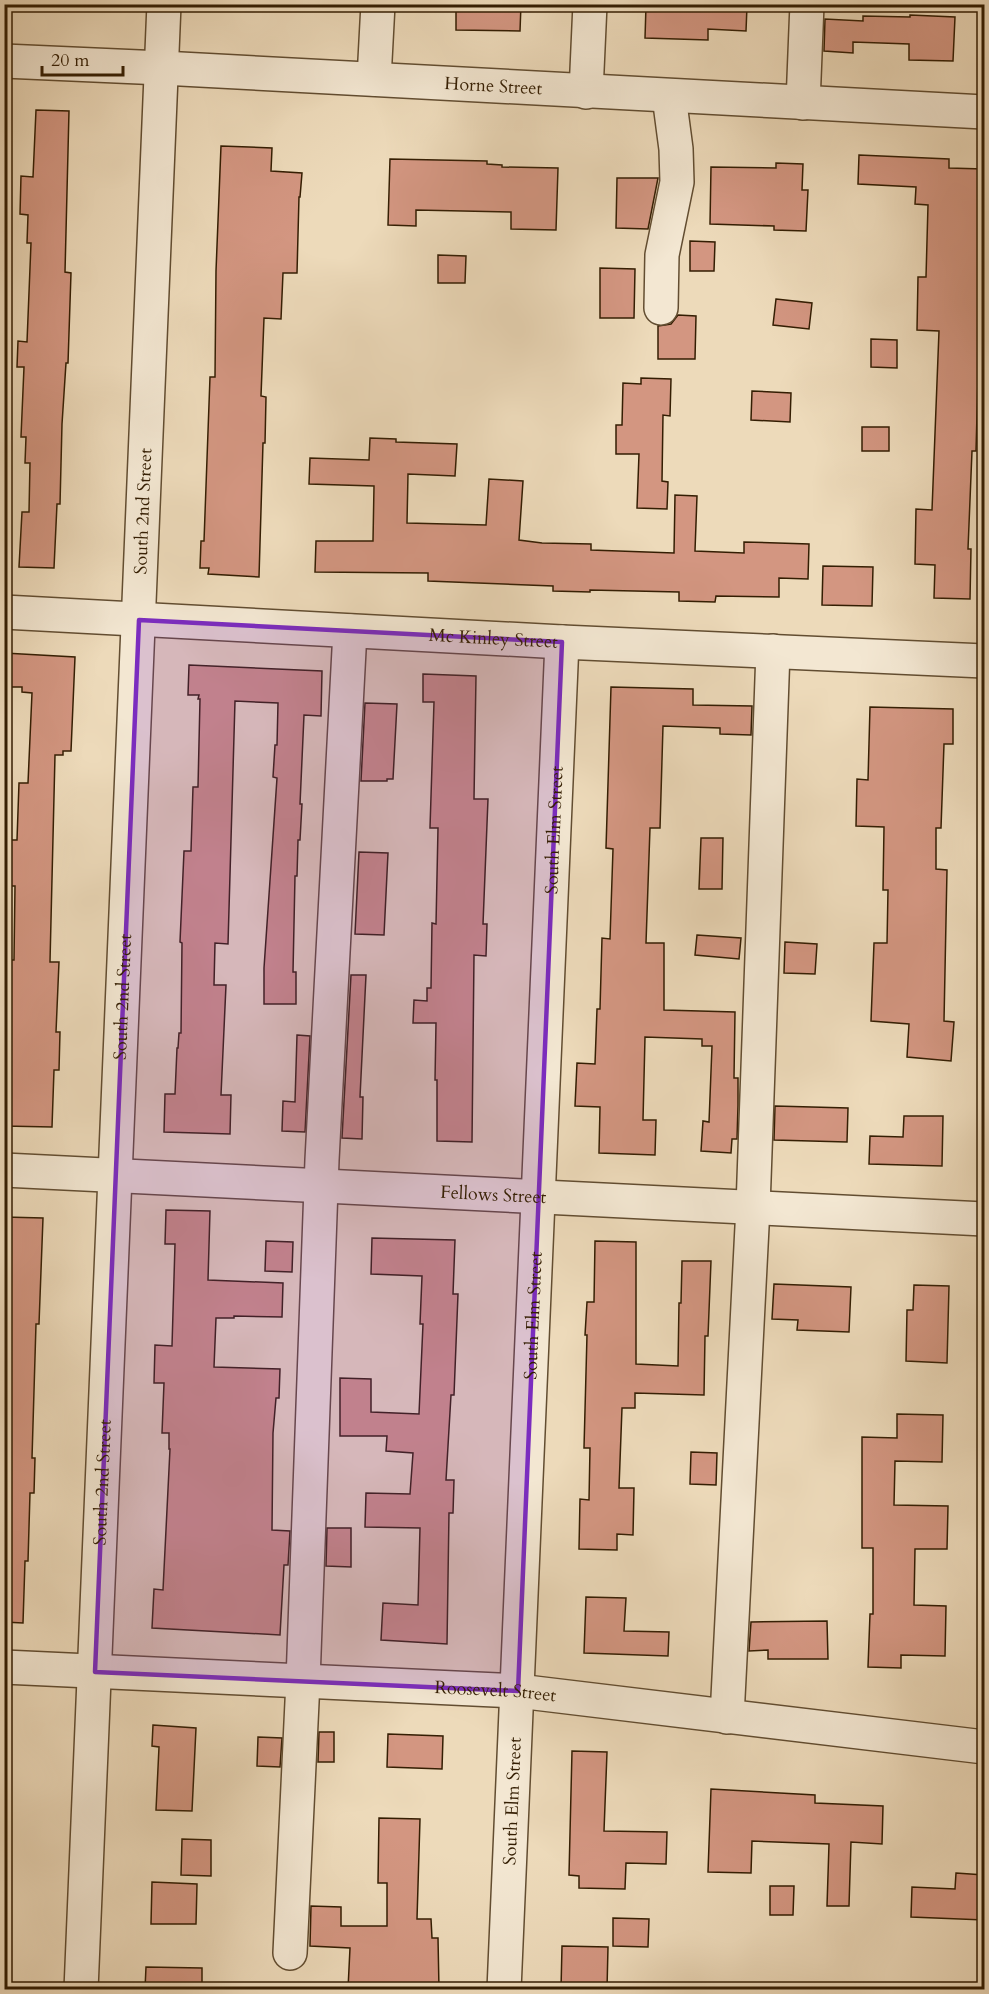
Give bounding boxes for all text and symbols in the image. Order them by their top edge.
scale bar [42,39,123,77]
text: 20 m [51,48,90,73]
street label: Horne Street [444,71,543,101]
street label: South 2nd Street [128,447,158,575]
street label: Mc Kinley Street [428,622,559,654]
street label: South Elm Street [539,765,569,895]
street label: South 2nd Street [107,933,138,1061]
street label: Fellows Street [440,1179,547,1210]
street label: South Elm Street [518,1251,548,1380]
street label: South 2nd Street [87,1418,117,1546]
street label: Roosevelt Street [434,1675,558,1708]
street label: South Elm Street [497,1736,527,1866]

